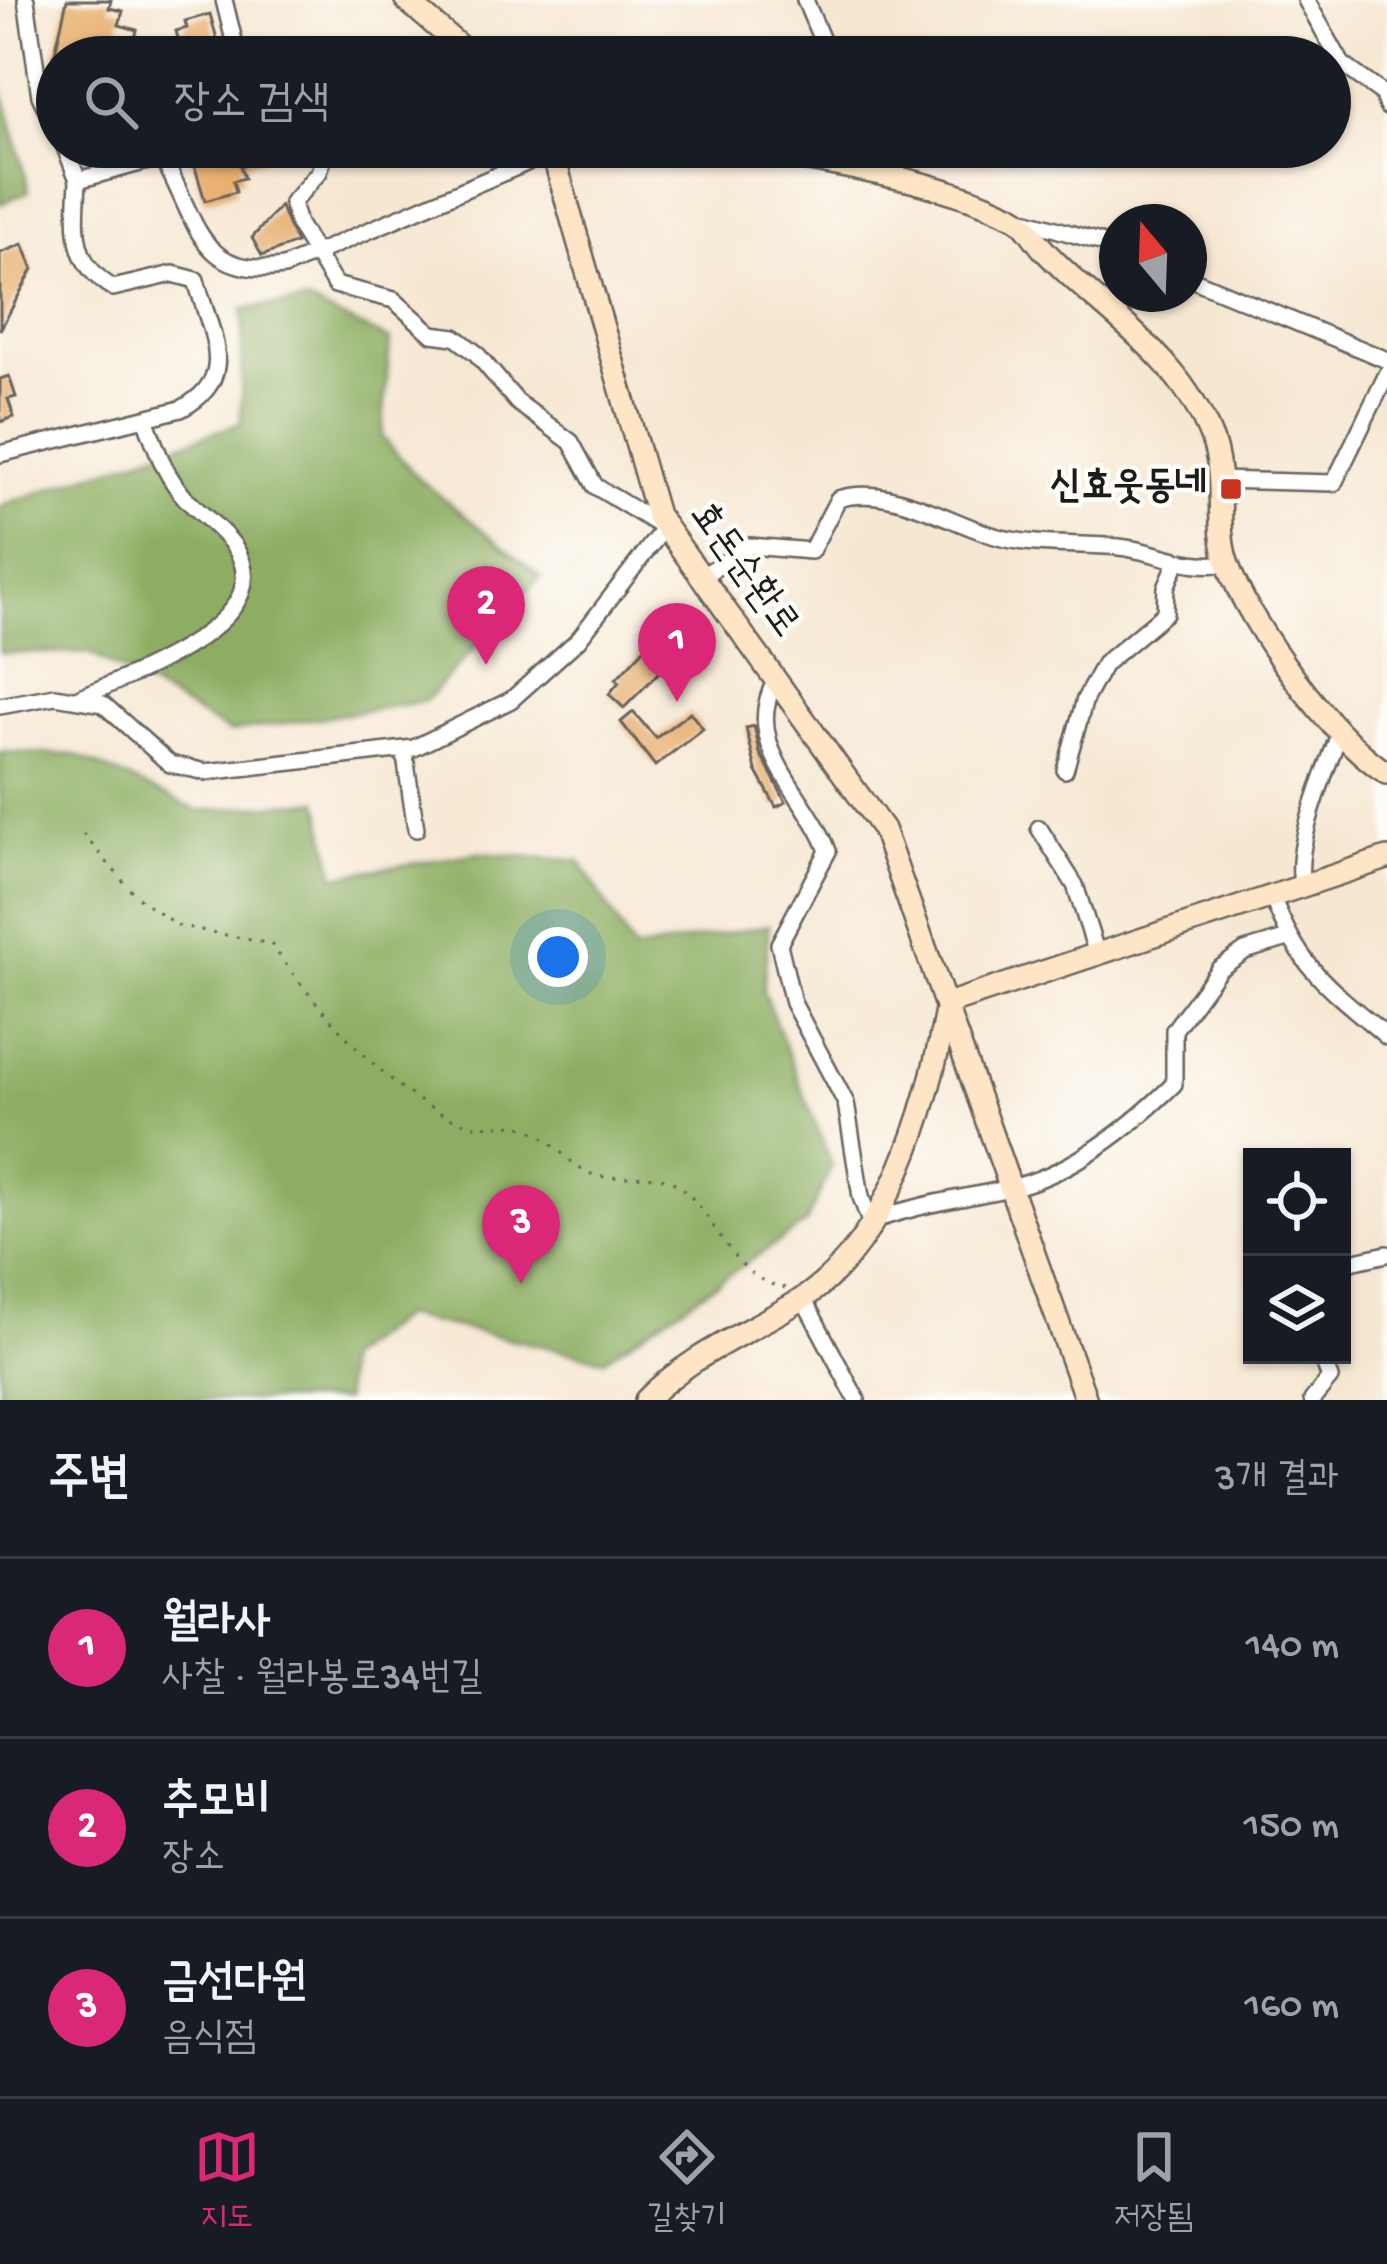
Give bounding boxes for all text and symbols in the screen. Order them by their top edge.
search box [36,36,1351,168]
icon: search [78,69,144,135]
text: 장소 검색 [174,79,330,132]
north arrow [1099,204,1207,312]
place label: 신효웃동네 [1050,466,1207,512]
marker: 신효웃동네 [1218,476,1244,502]
street label: 효돈순환로 [677,493,808,648]
pin: 2 [447,566,525,665]
pin: 1 [638,603,716,702]
your location [528,927,588,987]
map controls [1243,1148,1351,1364]
button: locate [1243,1148,1351,1256]
pin: 3 [482,1185,560,1284]
button: layers [1243,1256,1351,1364]
text: 주변 [48,1452,130,1512]
text: 3개 결과 [1215,1458,1339,1504]
text: 월라사 [162,1598,271,1651]
text: 1 [79,1625,95,1671]
text: 140 m [1246,1625,1339,1671]
text: 사찰 · 월라봉로34번길 [162,1657,482,1703]
text: 추모비 [162,1778,271,1831]
text: 2 [77,1805,97,1851]
text: 150 m [1244,1805,1339,1851]
text: 장소 [162,1837,225,1883]
text: 금선다원 [162,1958,307,2011]
text: 3 [77,1985,97,2031]
text: 160 m [1244,1985,1339,2031]
text: 음식점 [162,2017,256,2063]
tab: 지도 [194,2124,260,2239]
tab: 길찾기 [647,2124,727,2239]
tab: 저장됨 [1114,2124,1193,2239]

